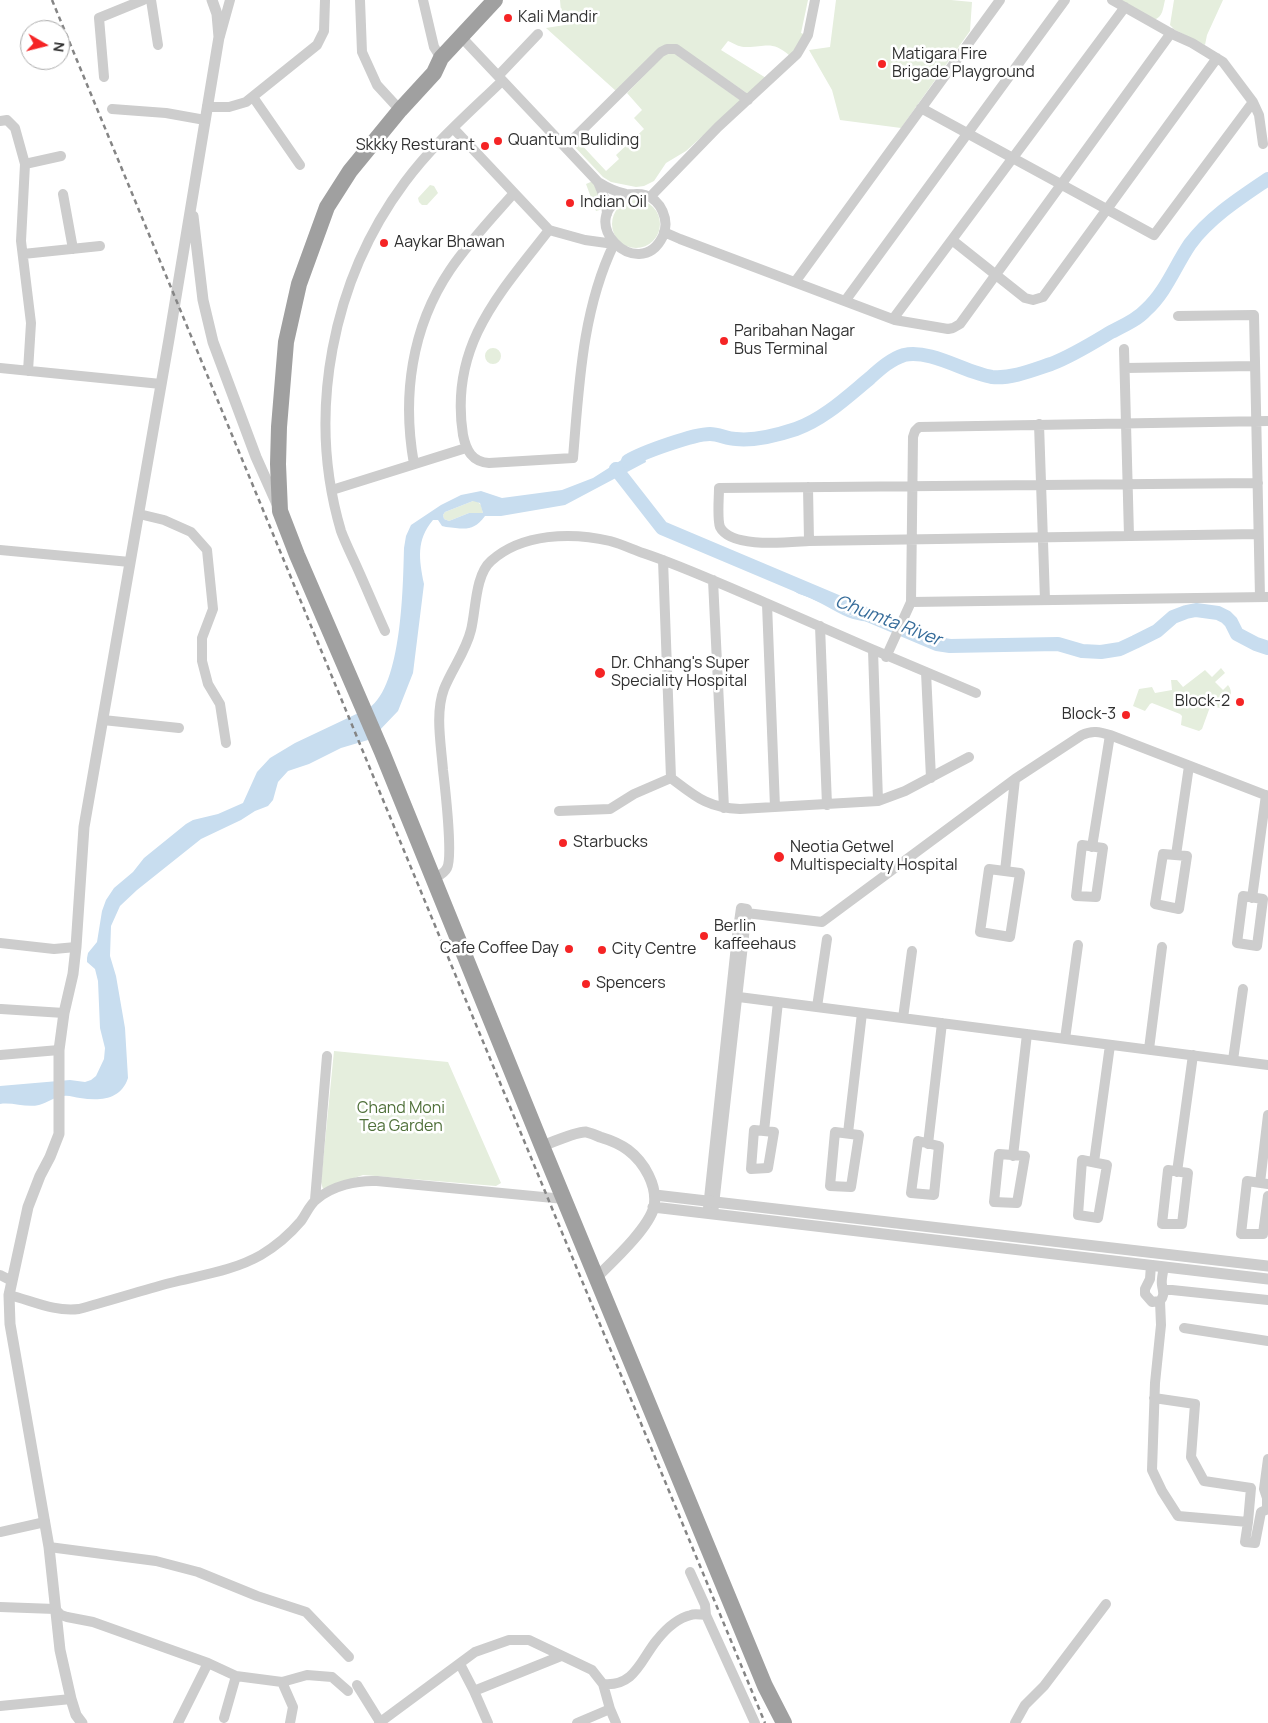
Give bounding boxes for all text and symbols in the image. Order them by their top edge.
place label: Kali Mandir [518,8,598,28]
marker: Kali Mandir [502,12,514,24]
north arrow [20,20,70,70]
text: N [49,41,69,53]
place label: Matigara Fire Brigade Playground [892,45,1035,83]
marker: Matigara Fire Brigade Playground [876,58,888,70]
place label: Quantum Buliding [508,131,639,151]
marker: Quantum Buliding [492,135,504,147]
place label: Skkky Resturant [356,136,475,156]
marker: Skkky Resturant [479,140,491,152]
place label: Indian Oil [580,193,647,213]
marker: Indian Oil [564,197,576,209]
place label: Aaykar Bhawan [394,233,505,253]
marker: Aaykar Bhawan [378,237,390,249]
place label: Paribahan Nagar Bus Terminal [734,322,855,360]
marker: Paribahan Nagar Bus Terminal [718,335,730,347]
water label: Chumta River [832,591,944,651]
place label: Dr. Chhang's Super Speciality Hospital [611,654,750,692]
marker: Dr. Chhang's Super Speciality Hospital [593,666,607,680]
place label: Block-2 [1175,692,1230,712]
marker: Block-2 [1234,696,1246,708]
place label: Block-3 [1062,705,1116,725]
marker: Block-3 [1120,709,1132,721]
place label: Starbucks [573,833,648,853]
marker: Starbucks [557,837,569,849]
place label: Neotia Getwel Multispecialty Hospital [790,838,958,876]
marker: Neotia Getwel Multispecialty Hospital [772,850,786,864]
place label: Berlin kaffeehaus [714,917,796,955]
marker: Berlin kaffeehaus [698,930,710,942]
place label: Cafe Coffee Day [440,939,559,959]
place label: City Centre [612,940,696,960]
marker: Cafe Coffee Day [563,943,575,955]
marker: City Centre [596,944,608,956]
place label: Spencers [596,974,666,994]
marker: Spencers [580,978,592,990]
park label: Chand Moni Tea Garden [357,1099,445,1137]

